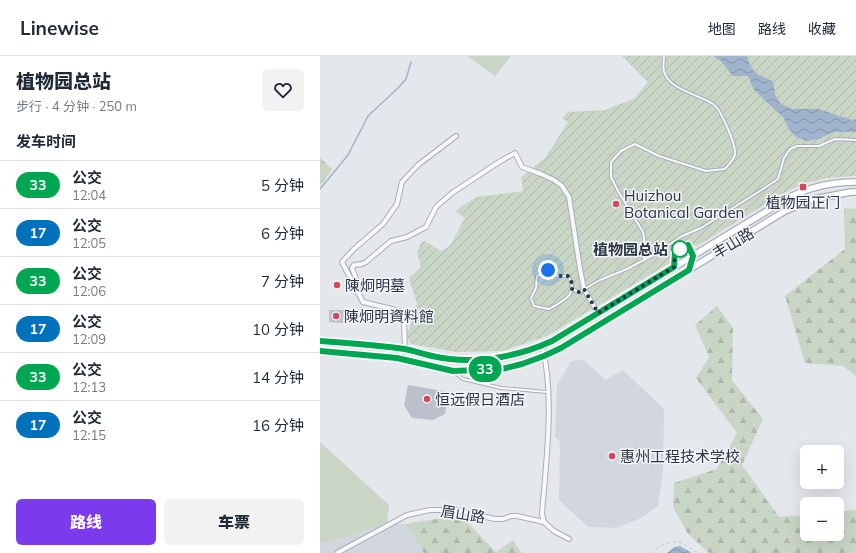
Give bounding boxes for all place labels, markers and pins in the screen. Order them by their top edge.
marker: 植物园正门 [798,182,808,192]
place label: Huizhou Botanical Garden [624,186,744,222]
place label: 植物园正门 [765,193,841,212]
marker: Huizhou Botanical Garden [611,199,621,209]
place label: 植物园总站 [593,240,668,259]
marker: 植物园总站 [671,240,689,258]
place label: 陳炯明墓 [345,276,405,295]
marker: 陳炯明墓 [332,280,342,290]
place label: 陳炯明資料館 [344,307,434,326]
marker: 陳炯明資料館 [331,311,341,321]
place label: 恒远假日酒店 [435,390,525,409]
marker: 恒远假日酒店 [422,394,432,404]
place label: 惠州工程技术学校 [620,447,740,466]
marker: 惠州工程技术学校 [607,451,617,461]

